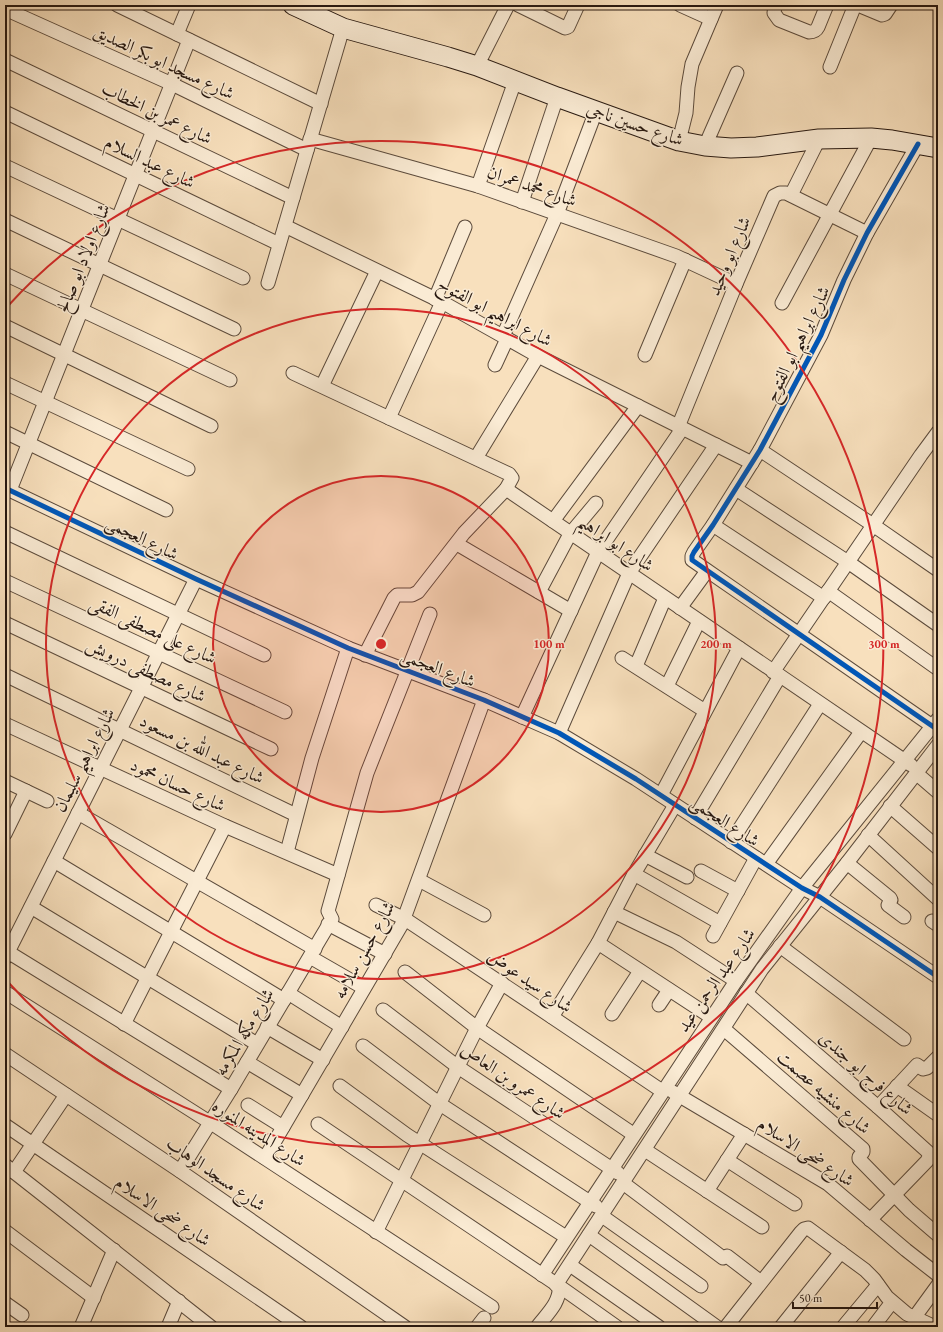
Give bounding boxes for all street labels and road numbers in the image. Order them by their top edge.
street label: شارع مسجد ابو بكر الصديق [88,19,238,108]
street label: شارع عمر بن الخطاب [96,76,216,153]
street label: شارع حسين ناجي [582,96,687,155]
street label: شارع عبد السلام [99,130,199,198]
street label: شارع محمد عمران [483,159,580,215]
street label: شارع اولاد ابو صالح [50,200,119,318]
street label: شارع ابو وحيد [702,213,759,300]
street label: شارع ابراهيم ابو الفتوح [431,272,556,358]
street label: شارع ابراهيم ابو الفتوح [758,282,841,409]
street label: شارع ابو ابراهيم [570,509,659,582]
street label: شارع العجمى [100,510,182,569]
street label: شارع على مصطفى الفقى [84,590,220,673]
street label: شارع مصطفى درويش [81,632,210,711]
street label: شارع العجمى [396,643,479,696]
street label: شارع ابراهيم سليمان [47,704,126,819]
street label: شارع عبد الله بن مسعود [134,707,269,792]
street label: شارع حسان محمود [125,752,229,820]
street label: شارع العجمى [684,790,764,855]
street label: شارع حسن سلامه [327,897,403,1005]
street label: شارع عبد الرحمن عيد [671,923,763,1039]
street label: شارع سيد عوض [481,944,577,1021]
street label: شارع مكه المكرمه [208,984,282,1082]
street label: شارع فرج ابو جندى [811,1025,918,1124]
street label: شارع عمرو بن العاص [454,1037,570,1127]
street label: شارع منشيه عصمت [770,1045,876,1142]
street label: شارع المدينه المنوره [206,1094,310,1175]
street label: شارع ضحى الاسلام [751,1112,859,1196]
street label: شارع مسجد الوهاب [160,1131,270,1220]
street label: شارع ضحى الاسلام [108,1170,216,1255]

